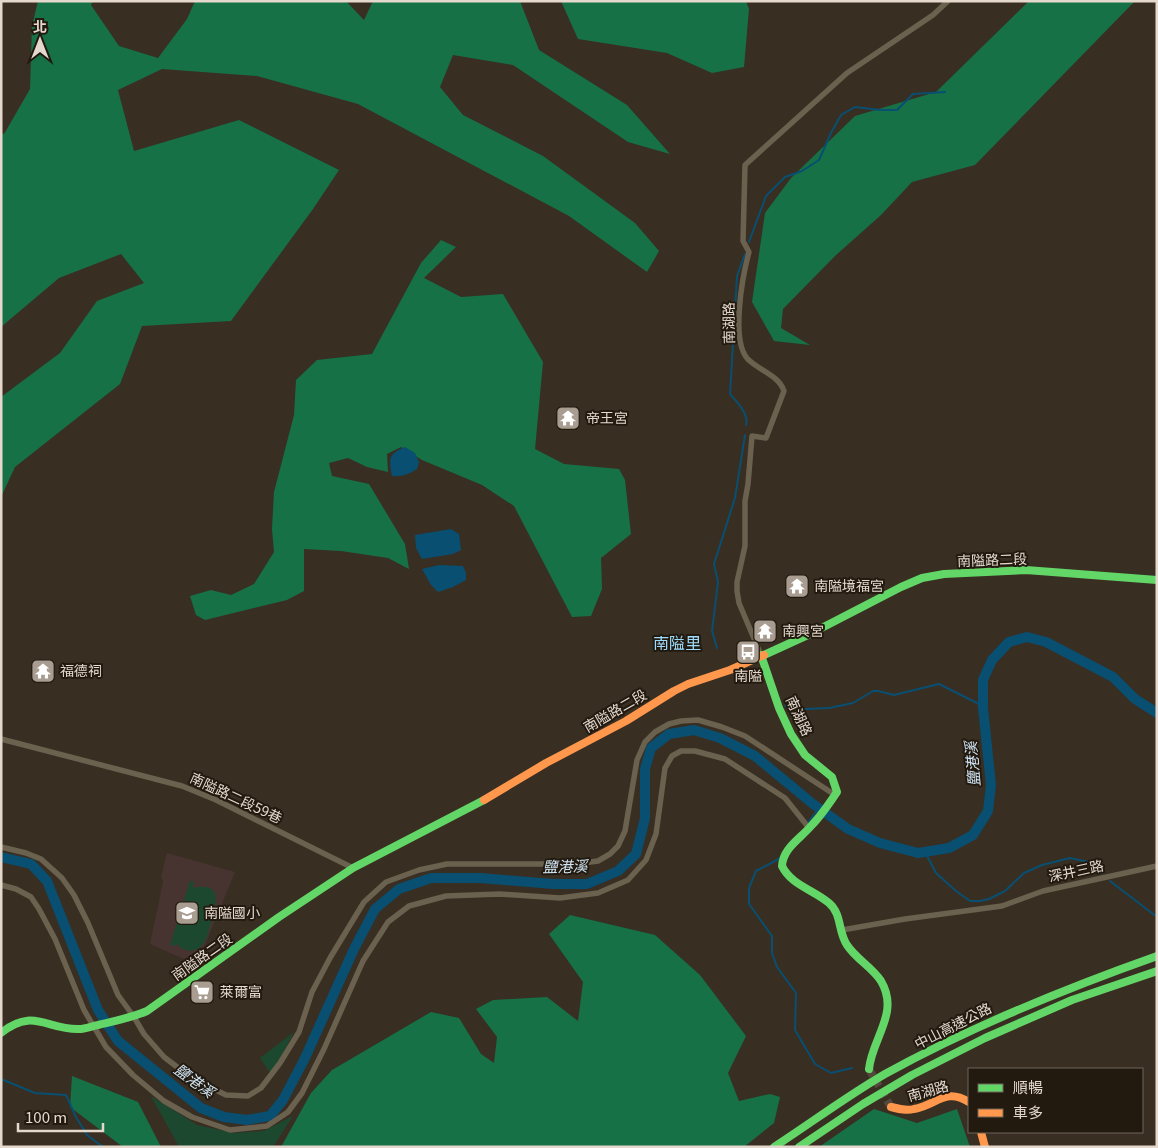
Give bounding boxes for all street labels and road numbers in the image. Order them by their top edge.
street label: 南湖路 [718,302,738,344]
street label: 南隘路二段 [957,548,1027,570]
street label: 南隘路二段 [579,684,650,736]
street label: 南湖路 [782,692,818,739]
street label: 南隘路二段59巷 [187,767,286,827]
street label: 深井三路 [1046,854,1105,886]
street label: 南隘路二段 [167,928,236,984]
street label: 中山高速公路 [911,997,995,1053]
street label: 南湖路 [905,1075,951,1105]

